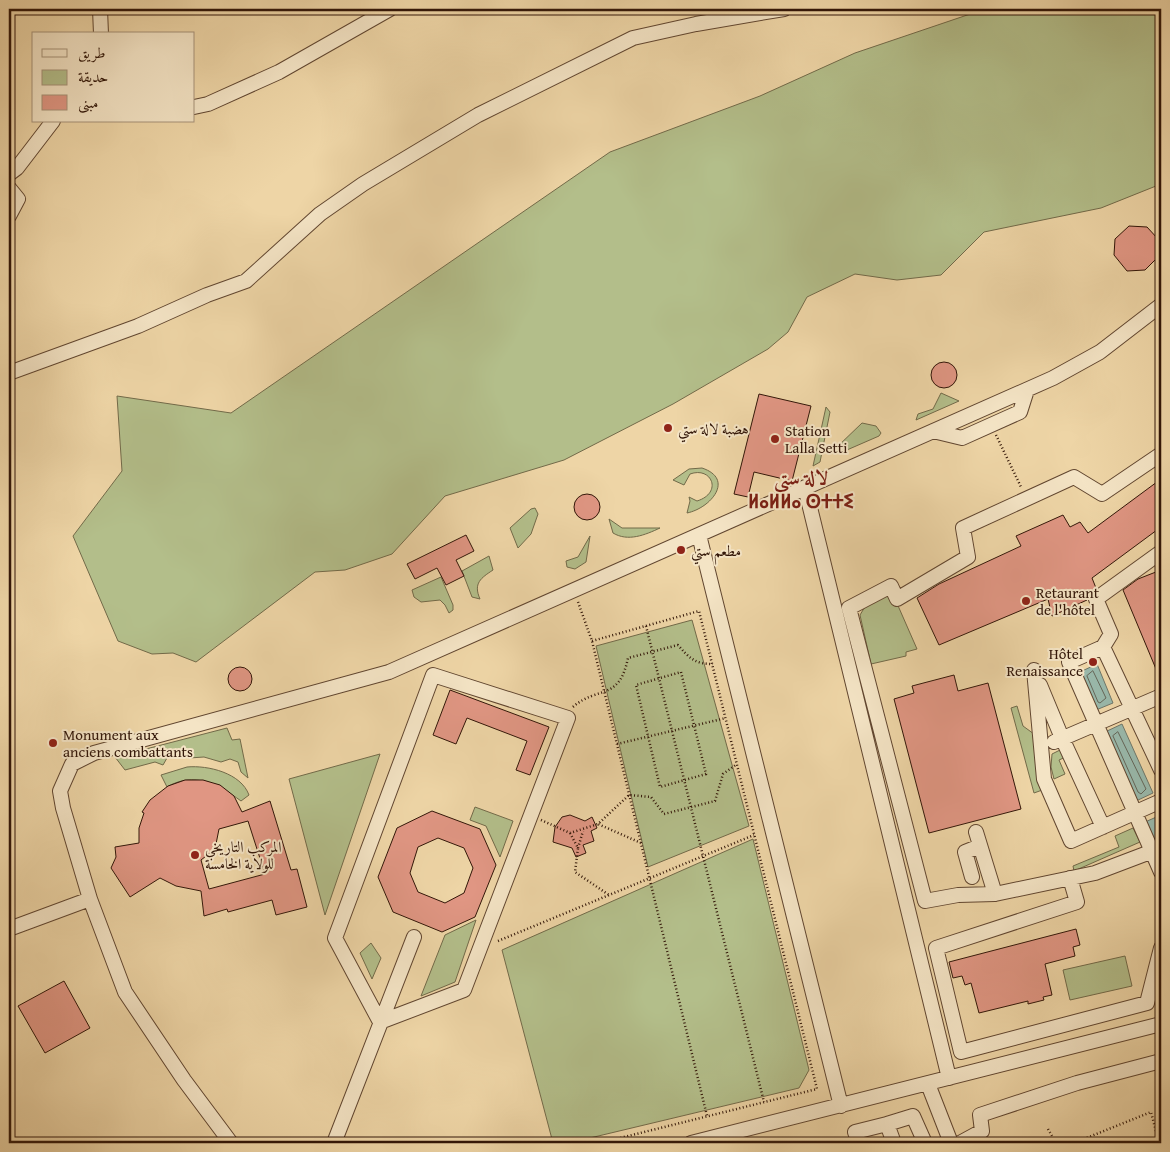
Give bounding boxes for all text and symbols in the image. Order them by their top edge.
legend [32,32,195,122]
text: طريق [78,42,105,63]
text: حديقة [78,66,108,87]
text: مبنى [78,92,98,114]
place label: هضبة لالة ستي [678,418,749,443]
place label: Station Lalla Setti [785,420,847,458]
marker: هضبة لالة ستي [662,422,674,434]
marker: Station Lalla Setti [769,433,781,445]
district label: لالة ستي ⵍⴰⵍⵍⴰ ⵙⵜⵜⵉ [748,463,854,515]
place label: مطعم ستي [691,540,741,565]
marker: مطعم ستي [675,544,687,556]
place label: Retaurant de l'hôtel [1036,582,1100,620]
marker: Retaurant de l'hôtel [1020,595,1032,607]
place label: Hôtel Renaissance [1006,643,1083,681]
marker: Hôtel Renaissance [1087,656,1099,668]
place label: Monument aux anciens combattants [63,724,193,762]
marker: Monument aux anciens combattants [47,737,59,749]
place label: المركب التاريخي للولاية الخامسة [205,836,282,874]
marker: المركب التاريخي للولاية الخامسة [189,849,201,861]

